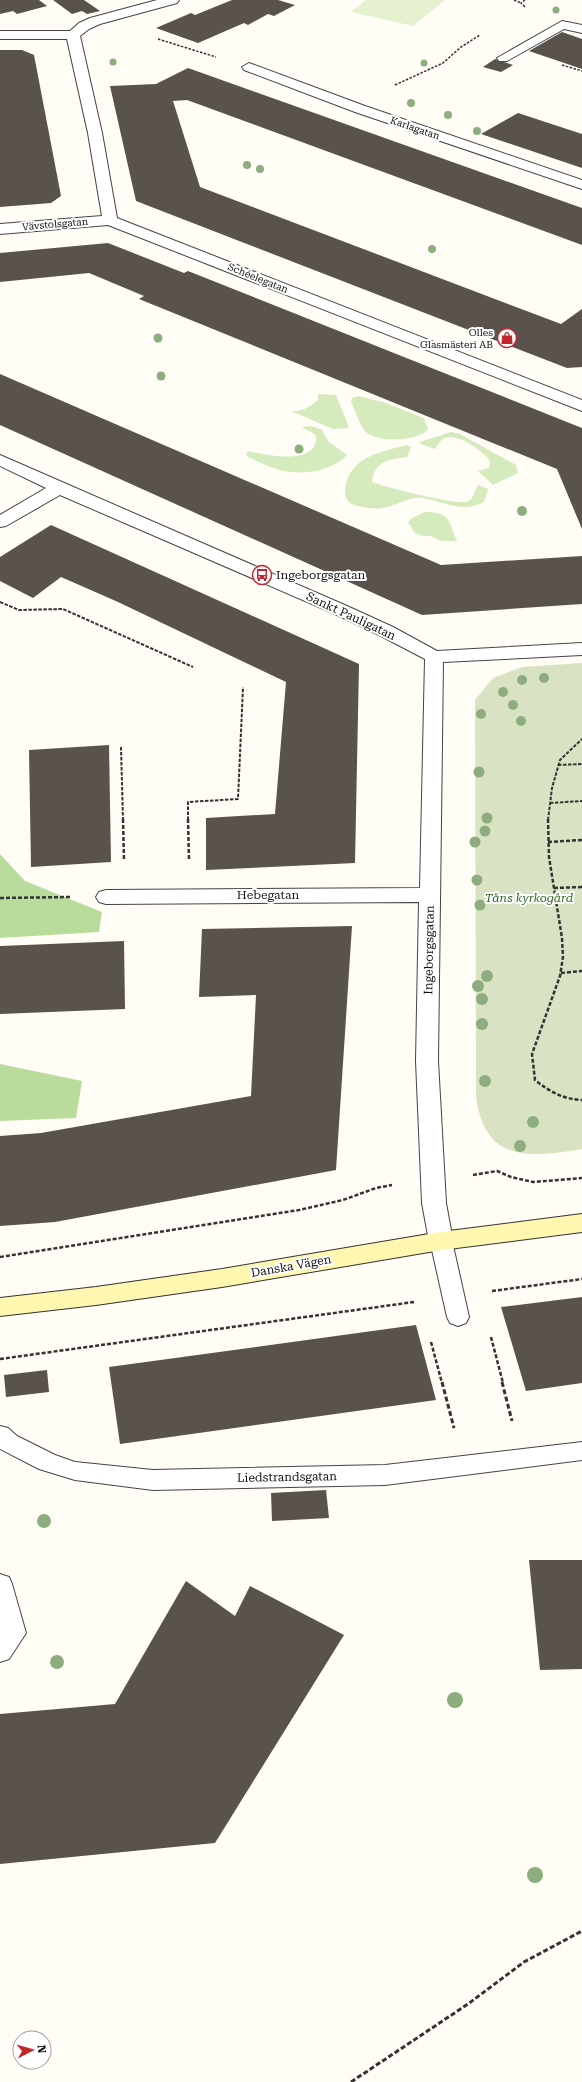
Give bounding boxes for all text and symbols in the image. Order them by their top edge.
street label: Karlagatan [389,114,442,142]
street label: Vävstolsgatan [21,216,89,232]
street label: Schéelegatan [226,261,290,295]
place label: Olles Glasmästeri AB [420,327,493,350]
shop icon: Olles Glasmästeri AB [496,327,518,349]
bus stop icon: Ingeborgsgatan [251,564,273,586]
place label: Ingeborgsgatan [276,568,365,582]
street label: Sankt Pauligatan [304,589,398,643]
street label: Hebegatan [237,888,299,902]
park label: Tåns kyrkogård [485,891,574,905]
street label: Ingeborgsgatan [421,905,437,995]
street label: Danska Vägen [250,1252,333,1280]
street label: Liedstrandsgatan [237,1469,337,1485]
north arrow [12,2030,52,2070]
text: N [35,2044,48,2054]

